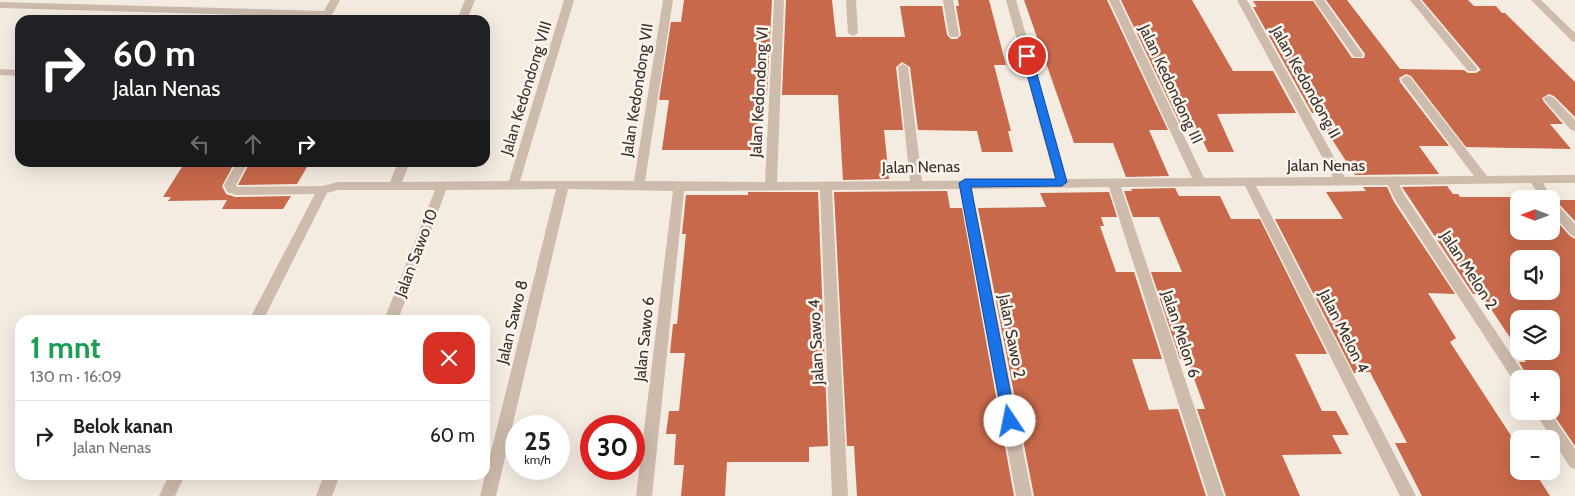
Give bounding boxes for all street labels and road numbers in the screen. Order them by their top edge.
street label: Jalan Kedondong VIII [496,19,555,158]
street label: Jalan Kedondong III [1135,20,1207,147]
street label: Jalan Kedondong VII [617,22,657,159]
street label: Jalan Kedondong II [1267,22,1345,141]
street label: Jalan Kedondong VI [746,26,772,159]
street label: Jalan Nenas [1286,156,1365,175]
street label: Jalan Nenas [881,157,961,177]
street label: Jalan Sawo 10 [390,206,441,301]
street label: Jalan Melon 2 [1436,226,1501,313]
street label: Jalan Sawo 8 [492,278,532,367]
street label: Jalan Melon 4 [1314,285,1373,376]
street label: Jalan Melon 6 [1158,287,1204,380]
street label: Jalan Sawo 2 [994,292,1029,379]
street label: Jalan Sawo 6 [630,296,658,383]
street label: Jalan Sawo 4 [804,299,828,386]

